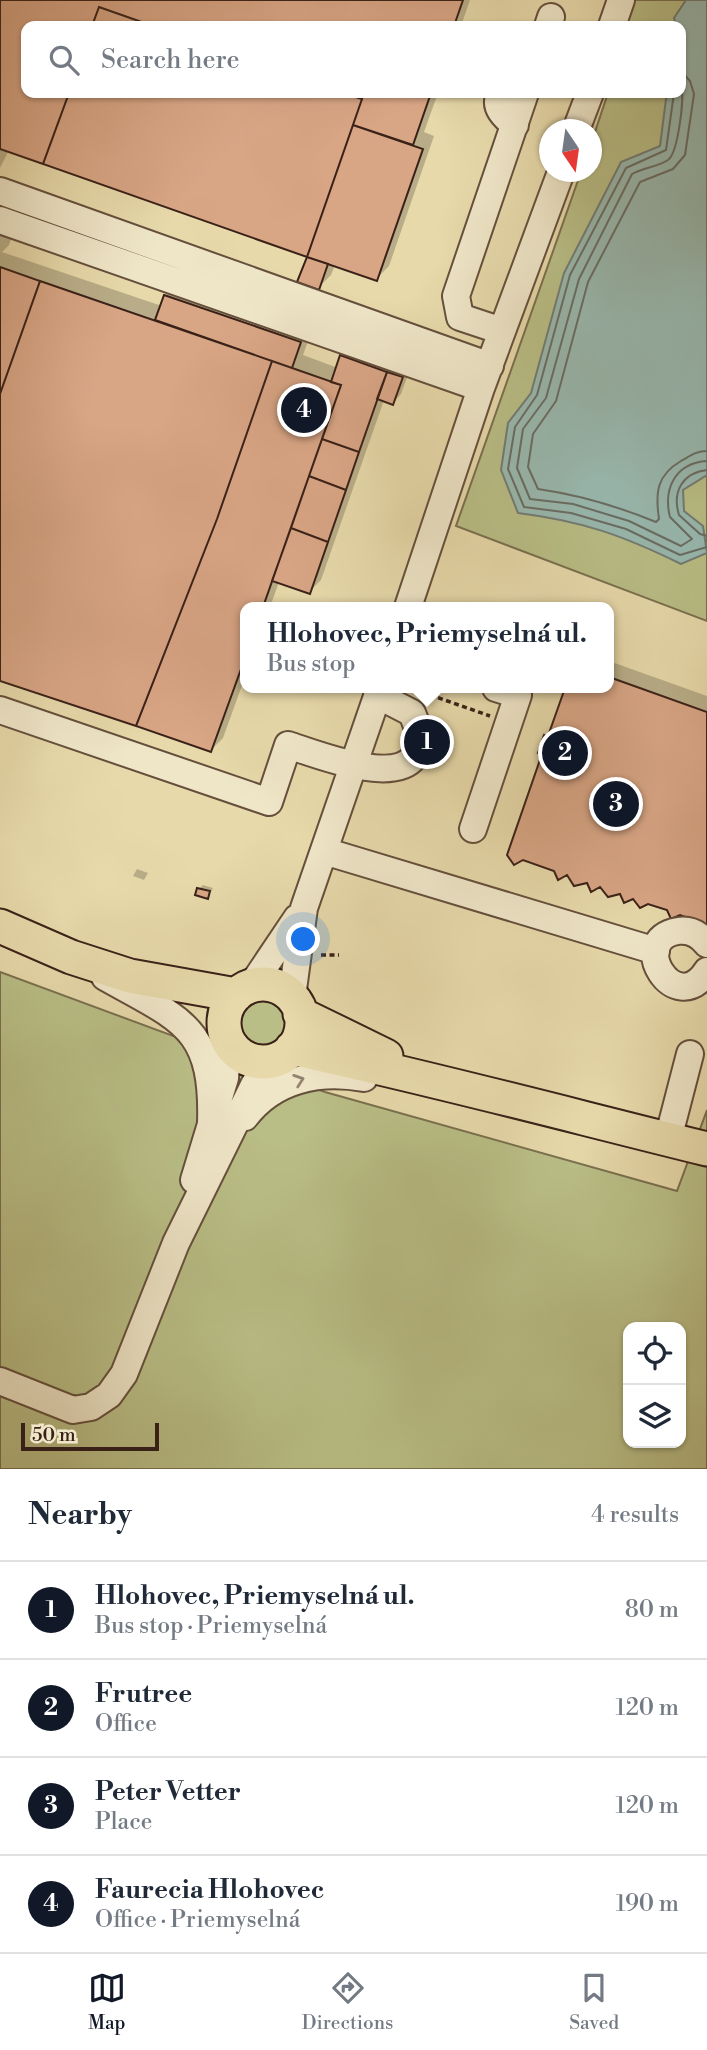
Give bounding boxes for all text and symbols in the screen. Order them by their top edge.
search box [21,21,686,98]
icon: search [45,41,83,79]
text: Search here [101,44,240,76]
north arrow [539,119,602,182]
pin: 4 [281,384,327,436]
popup [240,602,614,693]
text: Hlohovec, Priemyselná ul. [267,618,587,650]
text: Bus stop [267,650,356,678]
pin: 1 [404,716,450,768]
pin: 2 [542,727,588,779]
pin: 3 [593,778,639,830]
your location [286,922,320,956]
one-way arrow [292,1074,304,1088]
map controls [623,1322,686,1448]
button: locate [623,1322,686,1385]
button: layers [623,1385,686,1448]
scale bar [21,1420,159,1452]
text: 50 m [32,1423,76,1447]
text: Nearby [28,1496,132,1534]
text: 4 results [591,1501,679,1529]
text: Hlohovec, Priemyselná ul. [95,1580,415,1612]
text: 1 [45,1596,57,1624]
text: 80 m [625,1596,679,1624]
text: Bus stop · Priemyselná [95,1612,327,1640]
text: Frutree [95,1678,192,1710]
text: 2 [44,1694,58,1722]
text: 120 m [615,1694,679,1722]
text: Office [95,1710,157,1738]
text: Peter Vetter [95,1776,241,1808]
text: 3 [44,1792,58,1820]
text: 120 m [615,1792,679,1820]
text: Place [95,1808,152,1836]
text: Faurecia Hlohovec [95,1874,324,1906]
text: 4 [43,1890,59,1918]
text: 190 m [616,1890,679,1918]
text: Office · Priemyselná [95,1906,300,1934]
tab: Map [88,1969,126,2035]
tab: Directions [302,1969,393,2035]
tab: Saved [569,1969,619,2035]

